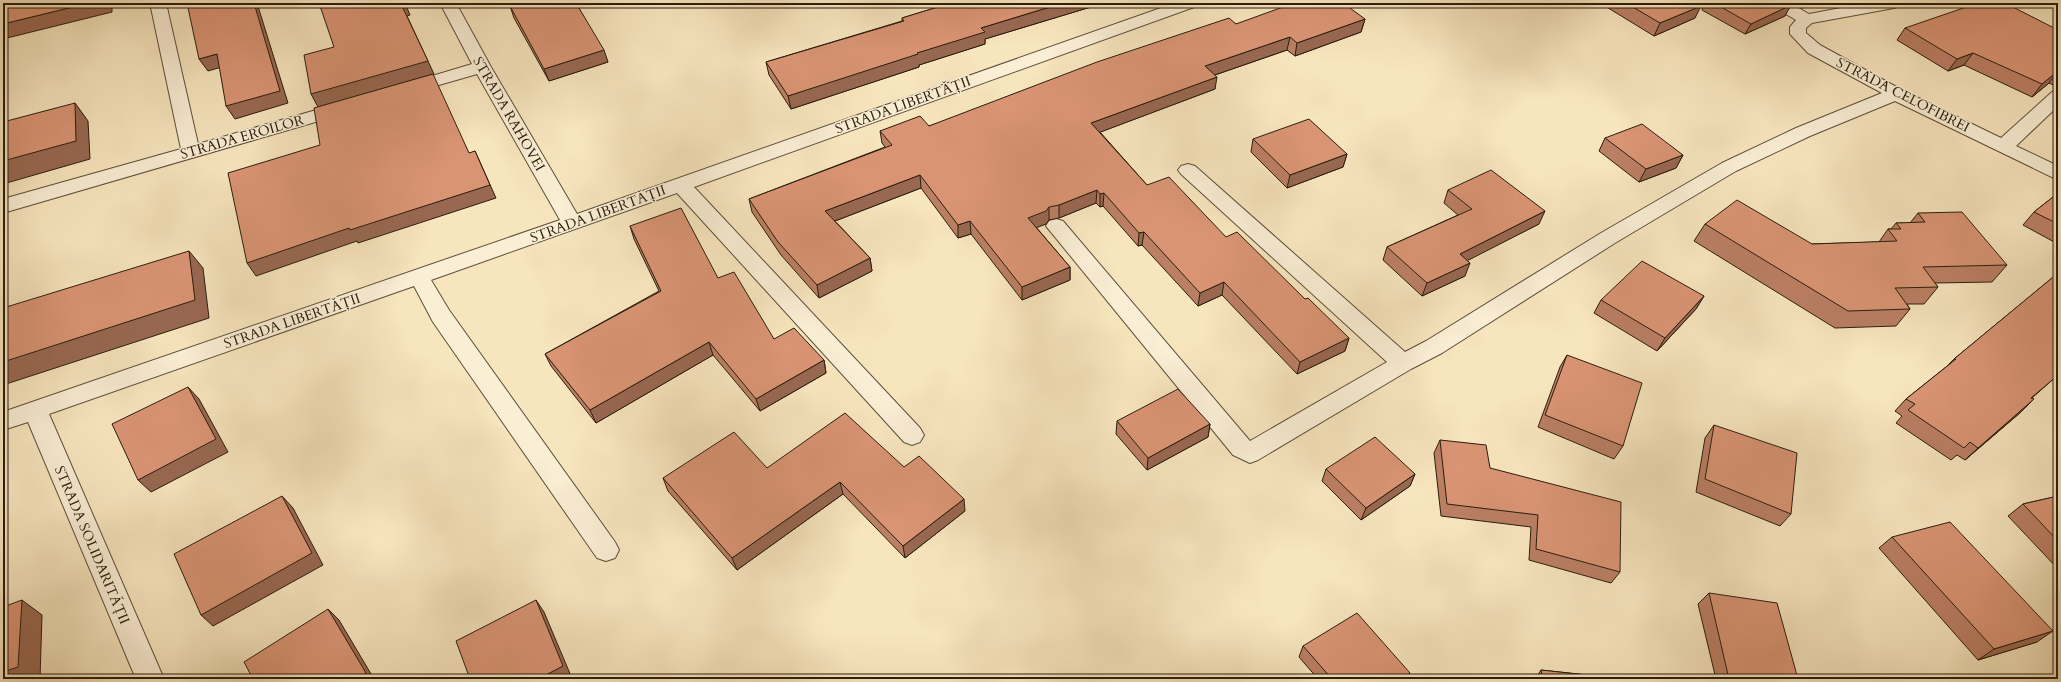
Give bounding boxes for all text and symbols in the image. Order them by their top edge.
street label: STRADA RAHOVEI [468,53,550,175]
street label: STRADA CELOFIBREI [1833,53,1973,137]
street label: STRADA LIBERTĂȚII [832,72,974,138]
street label: STRADA EROILOR [178,110,306,164]
street label: STRADA LIBERTĂȚII [527,181,669,247]
street label: STRADA LIBERTĂȚII [221,289,363,353]
street label: STRADA SOLIDARITĂȚII [50,463,134,627]

